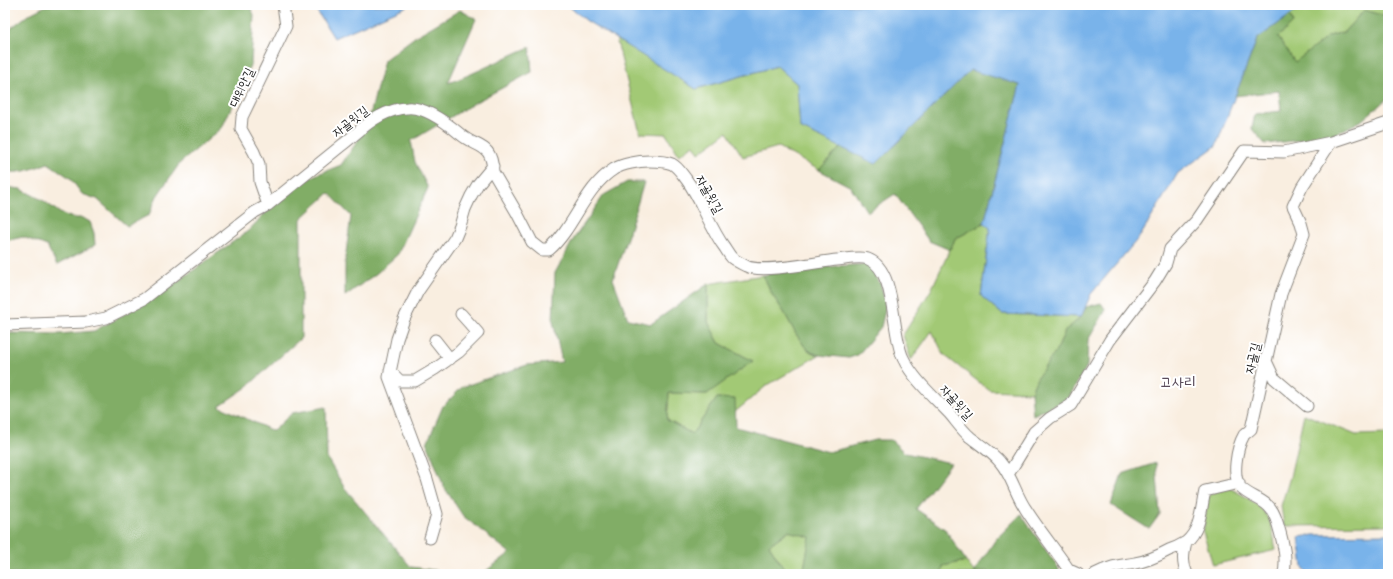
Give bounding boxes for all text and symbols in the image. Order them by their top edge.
street label: 대위안길 [225,65,258,110]
street label: 자골윗길 [329,102,372,141]
street label: 자골윗길 [692,172,727,217]
street label: 자골길 [1241,341,1264,375]
district label: 고사리 [1160,372,1196,391]
street label: 자골윗길 [936,381,977,424]

